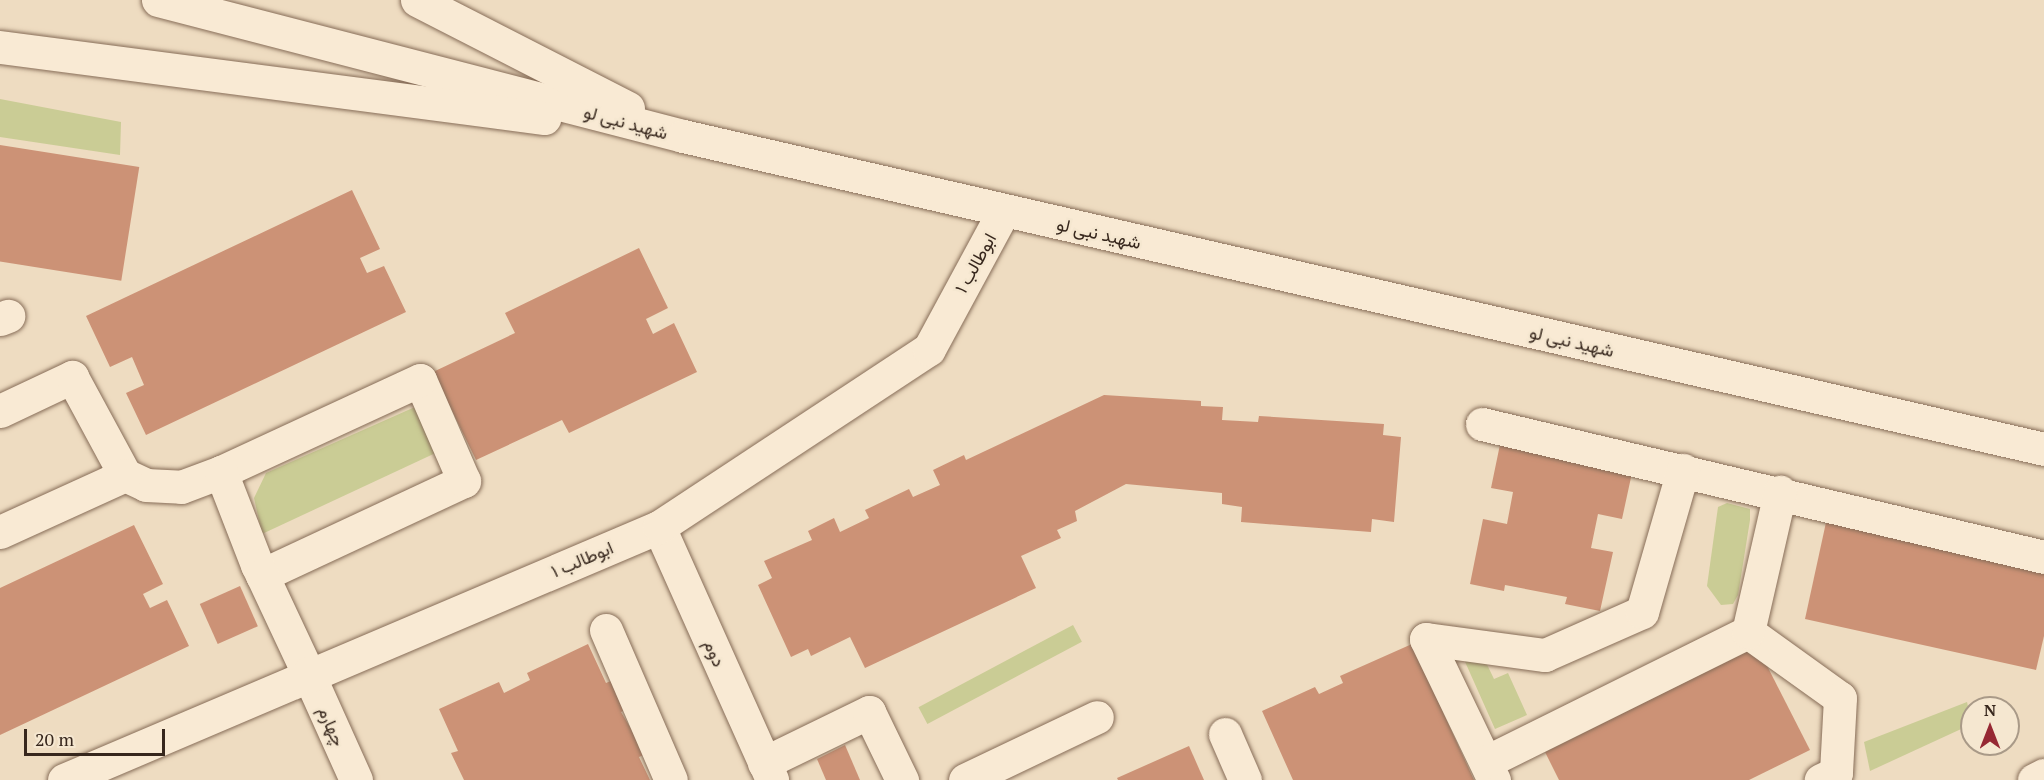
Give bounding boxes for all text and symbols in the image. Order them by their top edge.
street label: شهید نبی لو [582,100,670,144]
street label: شهید نبی لو [1055,213,1143,253]
street label: ابوطالب ۱ [950,229,1000,297]
street label: شهید نبی لو [1528,321,1616,361]
street label: ابوطالب ۱ [548,536,616,582]
street label: دوم [700,636,730,670]
north arrow [1960,696,2020,756]
text: N [1984,699,1996,721]
street label: چهارم [314,703,350,749]
scale bar [27,717,168,755]
text: 20 m [35,727,74,751]

